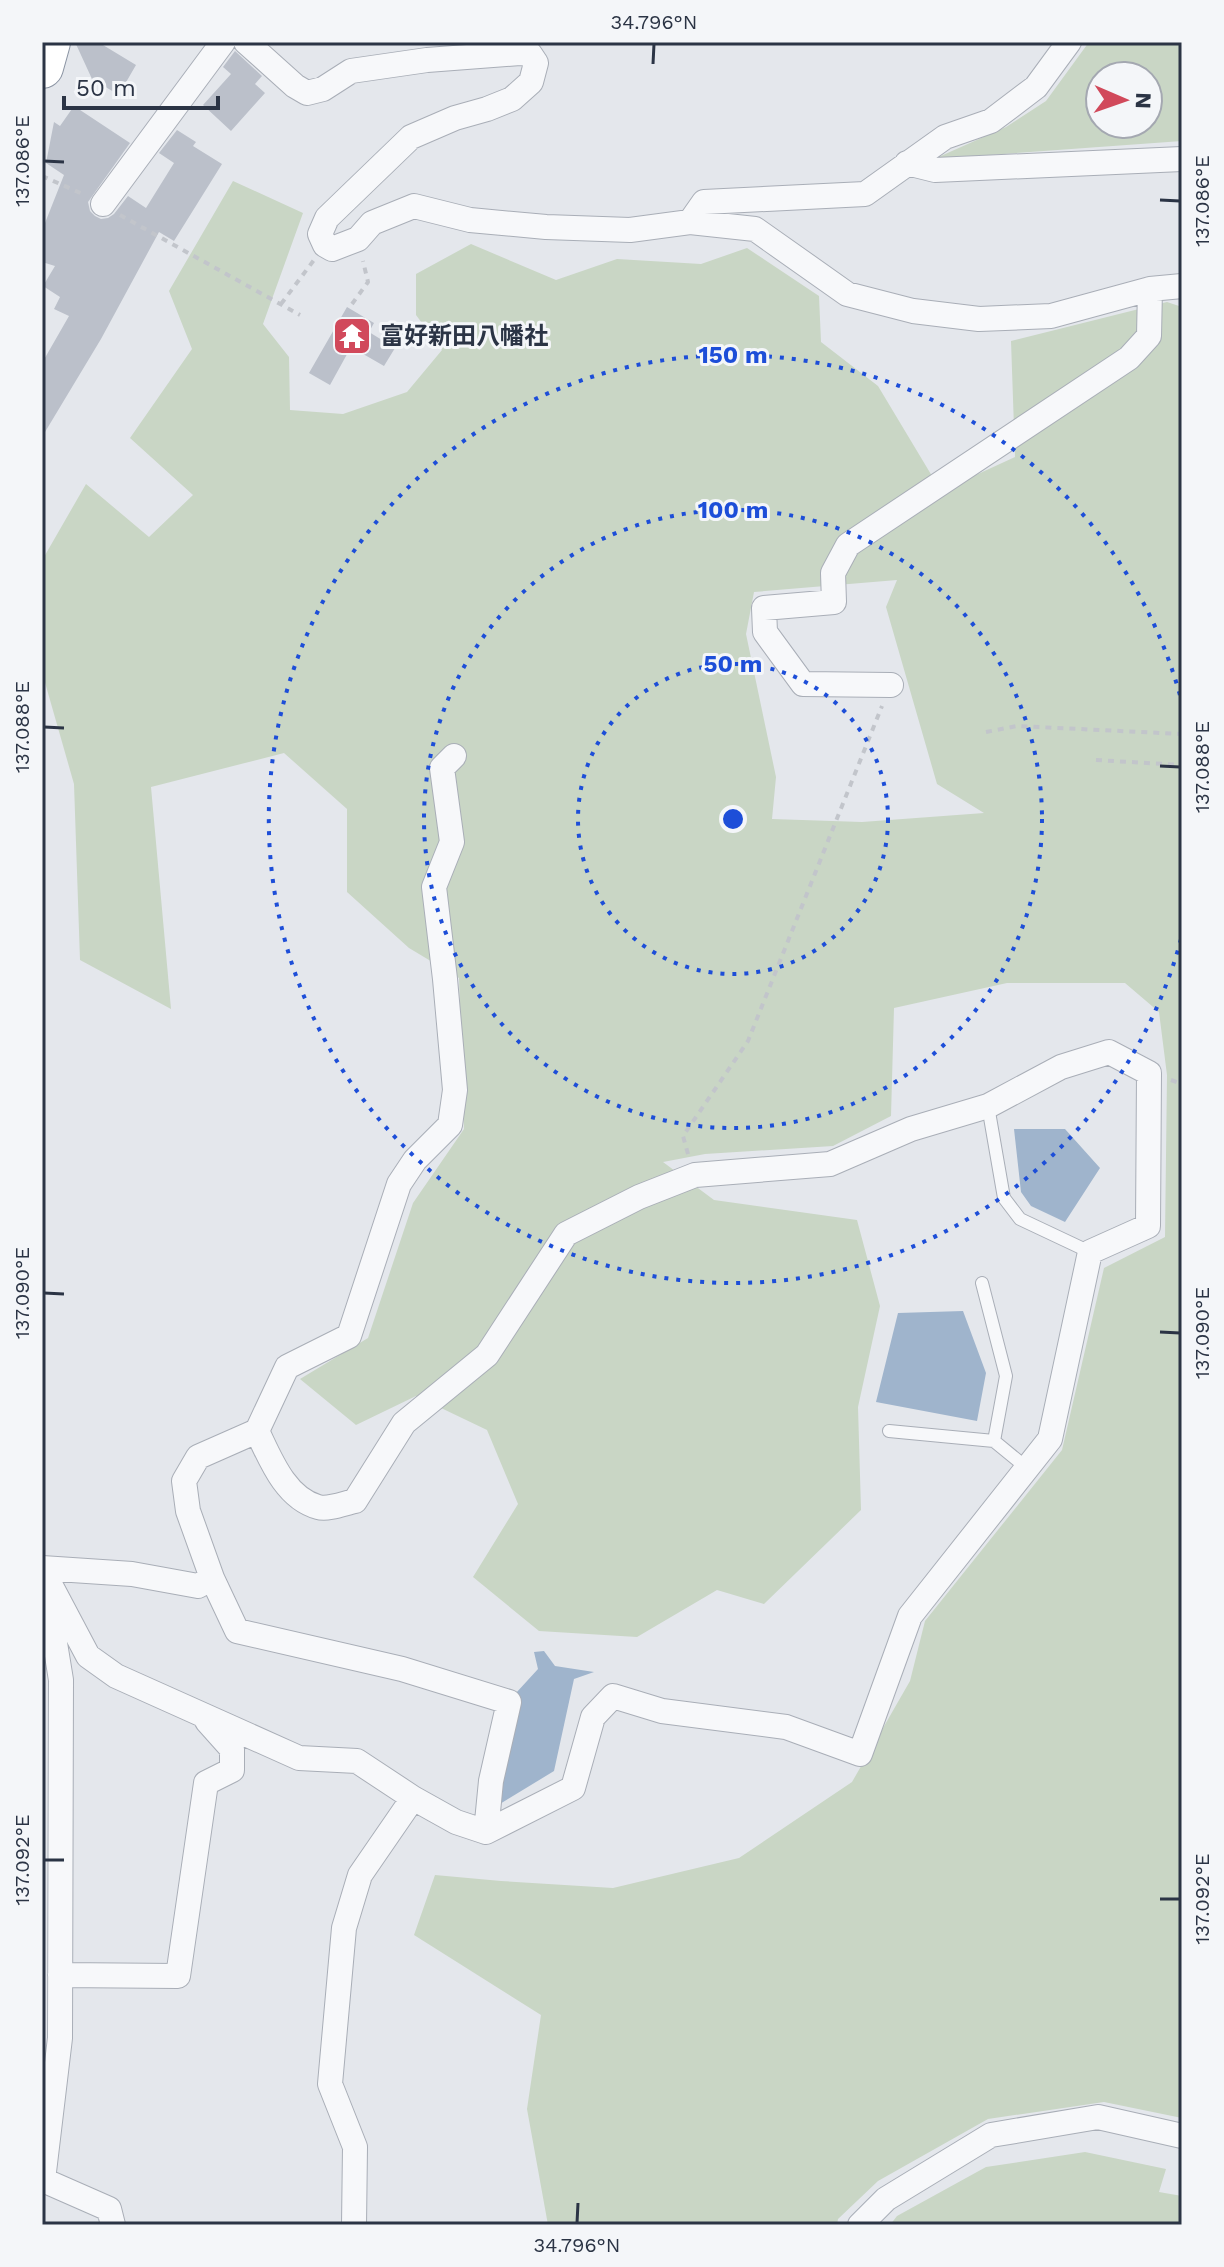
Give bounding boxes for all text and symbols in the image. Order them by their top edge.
text: 34.796°N [611,10,697,34]
scale bar [64,60,218,110]
north arrow [1084,60,1164,140]
text: 50 m [76,74,136,102]
text: N [1131,92,1156,109]
text: 137.086°E [10,115,34,207]
text: 137.086°E [1190,155,1214,247]
temple icon: 富好新田八幡社 [331,315,373,357]
place label: 富好新田八幡社 [380,322,548,350]
text: 150 m [698,341,768,369]
text: 100 m [698,496,768,524]
text: 50 m [704,650,762,678]
text: 137.088°E [10,681,34,773]
text: 137.088°E [1190,721,1214,813]
centre of rings [719,805,747,833]
text: 137.090°E [10,1247,34,1339]
text: 137.090°E [1190,1287,1214,1379]
text: 137.092°E [10,1814,34,1906]
text: 137.092°E [1190,1853,1214,1945]
text: 34.796°N [534,2233,620,2257]

